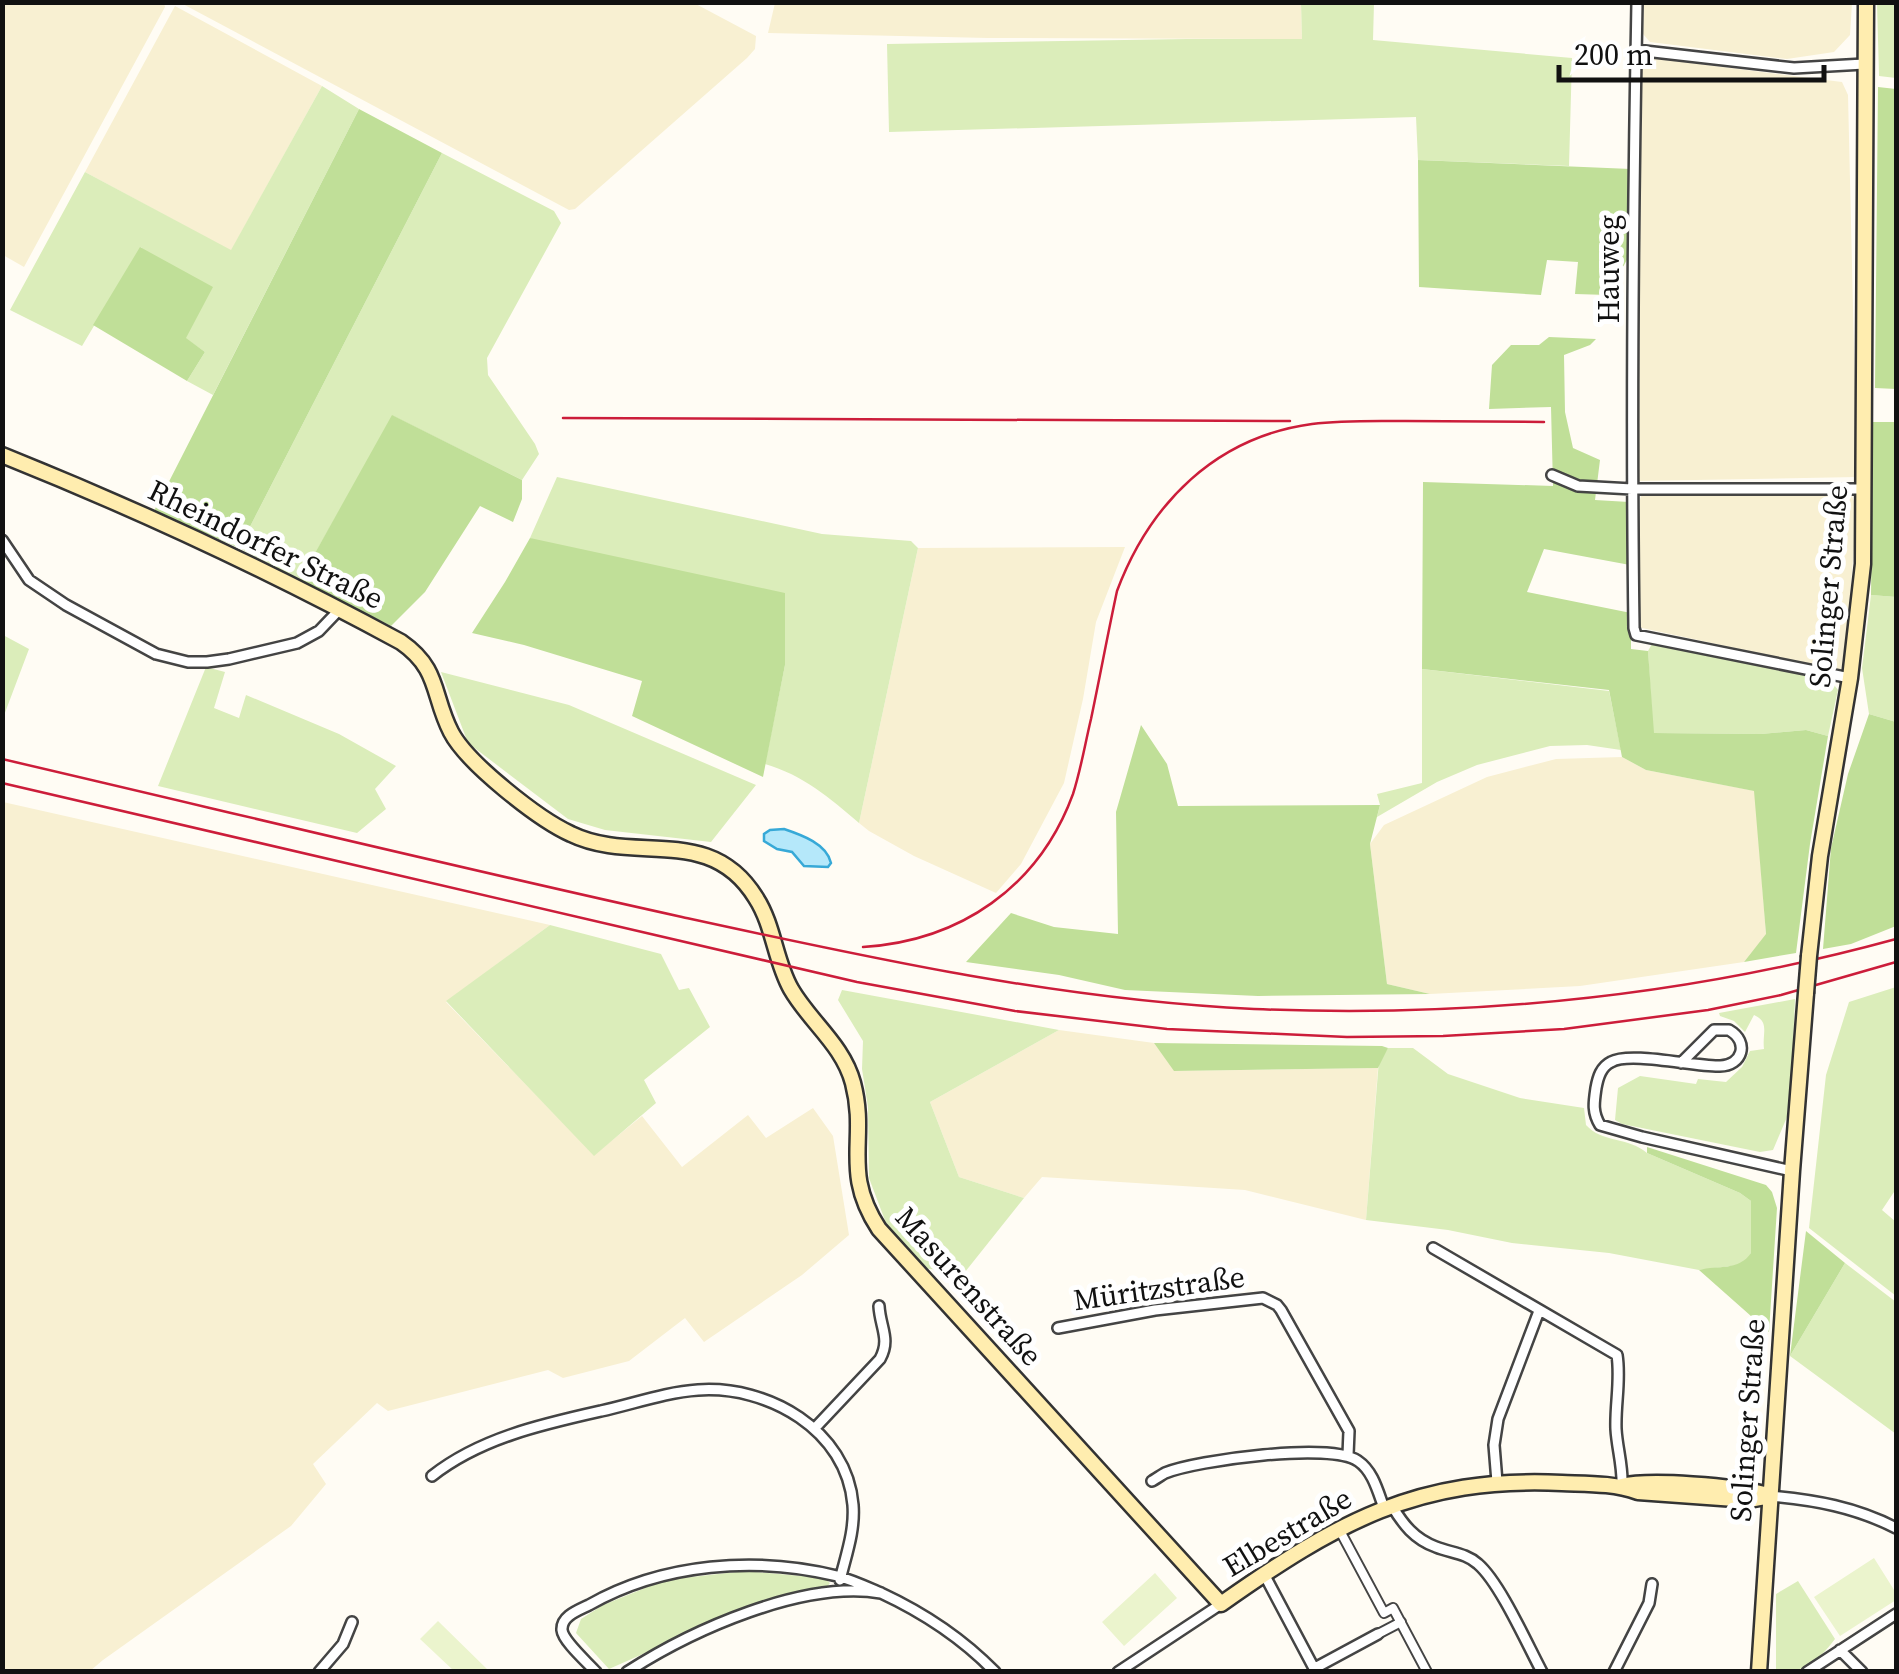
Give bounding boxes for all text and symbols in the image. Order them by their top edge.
scale bar [1559,20,1824,82]
text: 200 m [1574,34,1653,75]
street label: Hauweg [1588,215,1629,323]
street label: Rheindorfer Straße [142,469,390,619]
street label: Solinger Straße [1799,483,1857,689]
street label: Masurenstraße [886,1197,1052,1375]
street label: Müritzstraße [1071,1256,1247,1320]
street label: Solinger Straße [1719,1317,1775,1523]
street label: Elbestraße [1215,1478,1359,1586]

